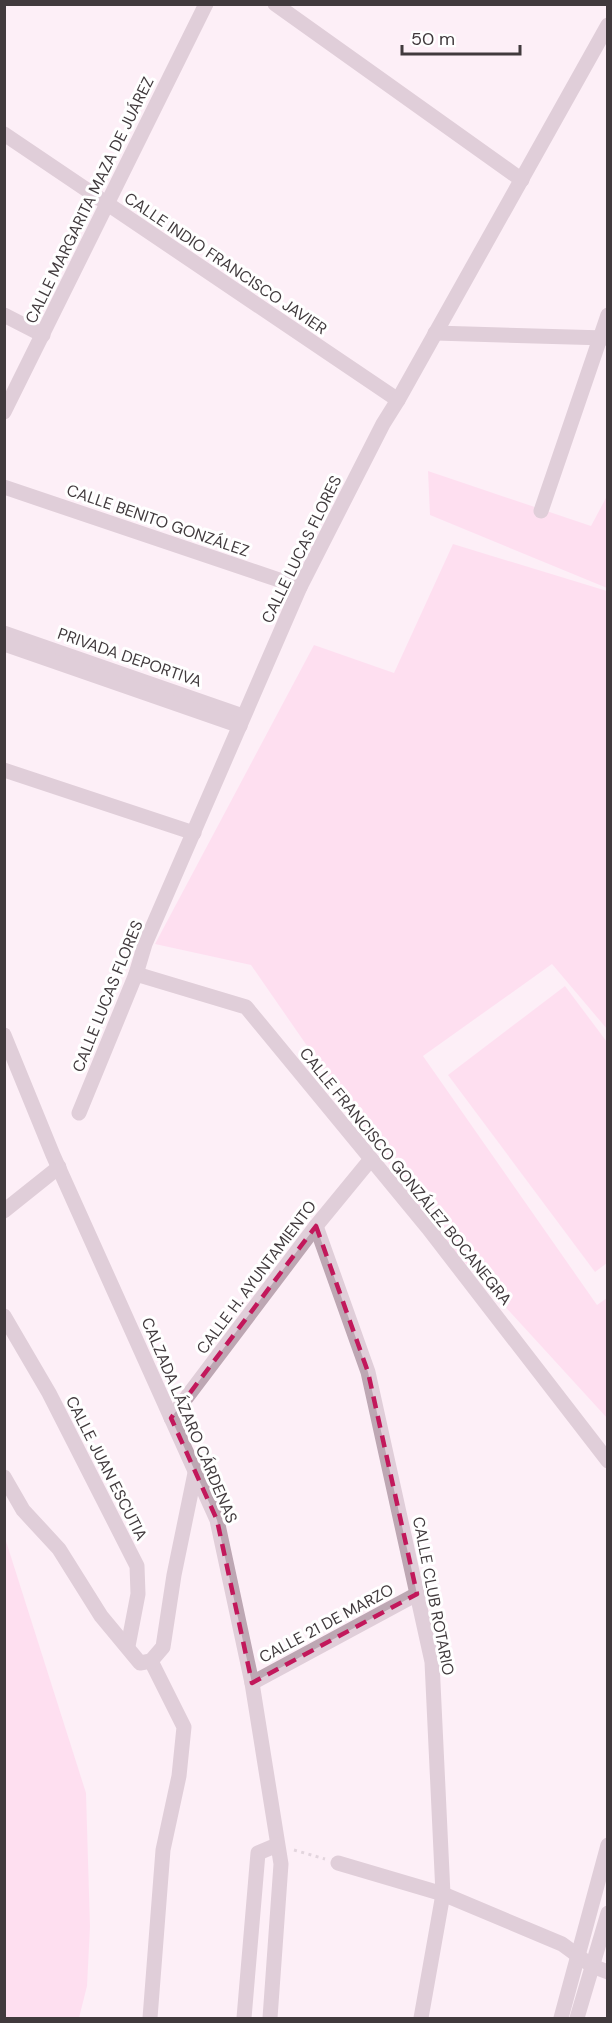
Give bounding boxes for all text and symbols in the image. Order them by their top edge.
scale bar [402,18,520,56]
text: 50 m [411,27,455,51]
street label: CALLE MARGARITA MAZA DE JUÁREZ [20,73,158,327]
street label: CALLE INDIO FRANCISCO JAVIER [120,188,331,339]
street label: CALLE LUCAS FLORES [257,472,346,627]
street label: CALLE BENITO GONZÁLEZ [64,479,252,562]
street label: PRIVADA DEPORTIVA [55,623,205,692]
street label: CALLE LUCAS FLORES [67,917,148,1075]
street label: CALLE FRANCISCO GONZÁLEZ BOCANEGRA [295,1043,517,1310]
street label: CALLE H. AYUNTAMIENTO [192,1196,321,1358]
street label: CALZADA LÁZARO CÁRDENAS [137,1314,242,1526]
street label: CALLE JUAN ESCUTIA [61,1392,152,1544]
street label: CALLE CLUB ROTARIO [408,1515,459,1677]
street label: CALLE 21 DE MARZO [255,1579,397,1668]

